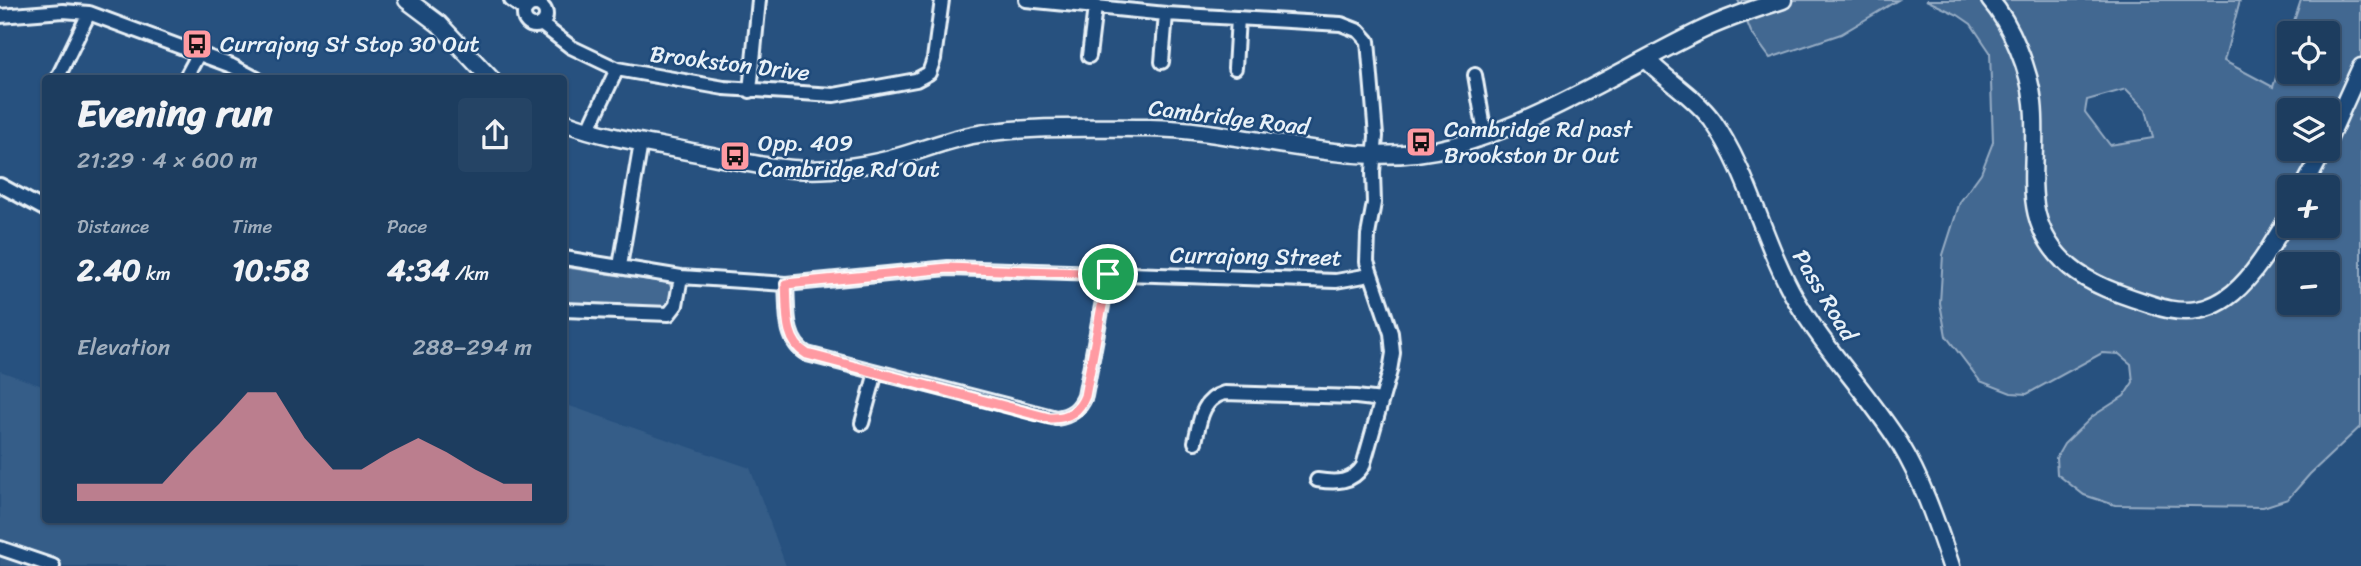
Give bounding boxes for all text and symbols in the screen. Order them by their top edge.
map controls [2277,21,2340,315]
button: locate [2277,21,2340,84]
place label: Currajong St Stop 30 Out [220,24,480,65]
bus stop icon: Currajong St Stop 30 Out [180,27,214,61]
street label: Brookston Drive [648,33,812,94]
text: Evening run [77,80,273,147]
street label: Cambridge Road [1146,87,1314,148]
button: share [458,98,532,172]
button: layers [2277,98,2340,161]
place label: Cambridge Rd past Brookston Dr Out [1444,109,1634,176]
place label: Opp. 409 Cambridge Rd Out [758,123,940,190]
bus stop icon: Cambridge Rd past Brookston Dr Out [1404,125,1438,159]
bus stop icon: Opp. 409 Cambridge Rd Out [718,139,752,173]
text: 21:29 · 4 × 600 m [77,140,258,181]
button: + [2277,175,2340,238]
text: Distance [77,210,149,243]
text: Time [232,210,272,243]
text: Pace [387,210,427,243]
street label: Currajong Street [1170,235,1342,278]
street label: Pass Road [1781,241,1869,351]
text: 2.40 [77,243,141,297]
text: 10:58 [232,243,309,297]
text: 4:34 [387,243,450,297]
pin [1078,244,1138,304]
button: − [2277,252,2340,315]
icon: arrive [1089,255,1127,293]
text: km [141,257,171,290]
text: /km [450,257,489,290]
text: Elevation [77,327,170,368]
text: 288–294 m [413,327,532,368]

